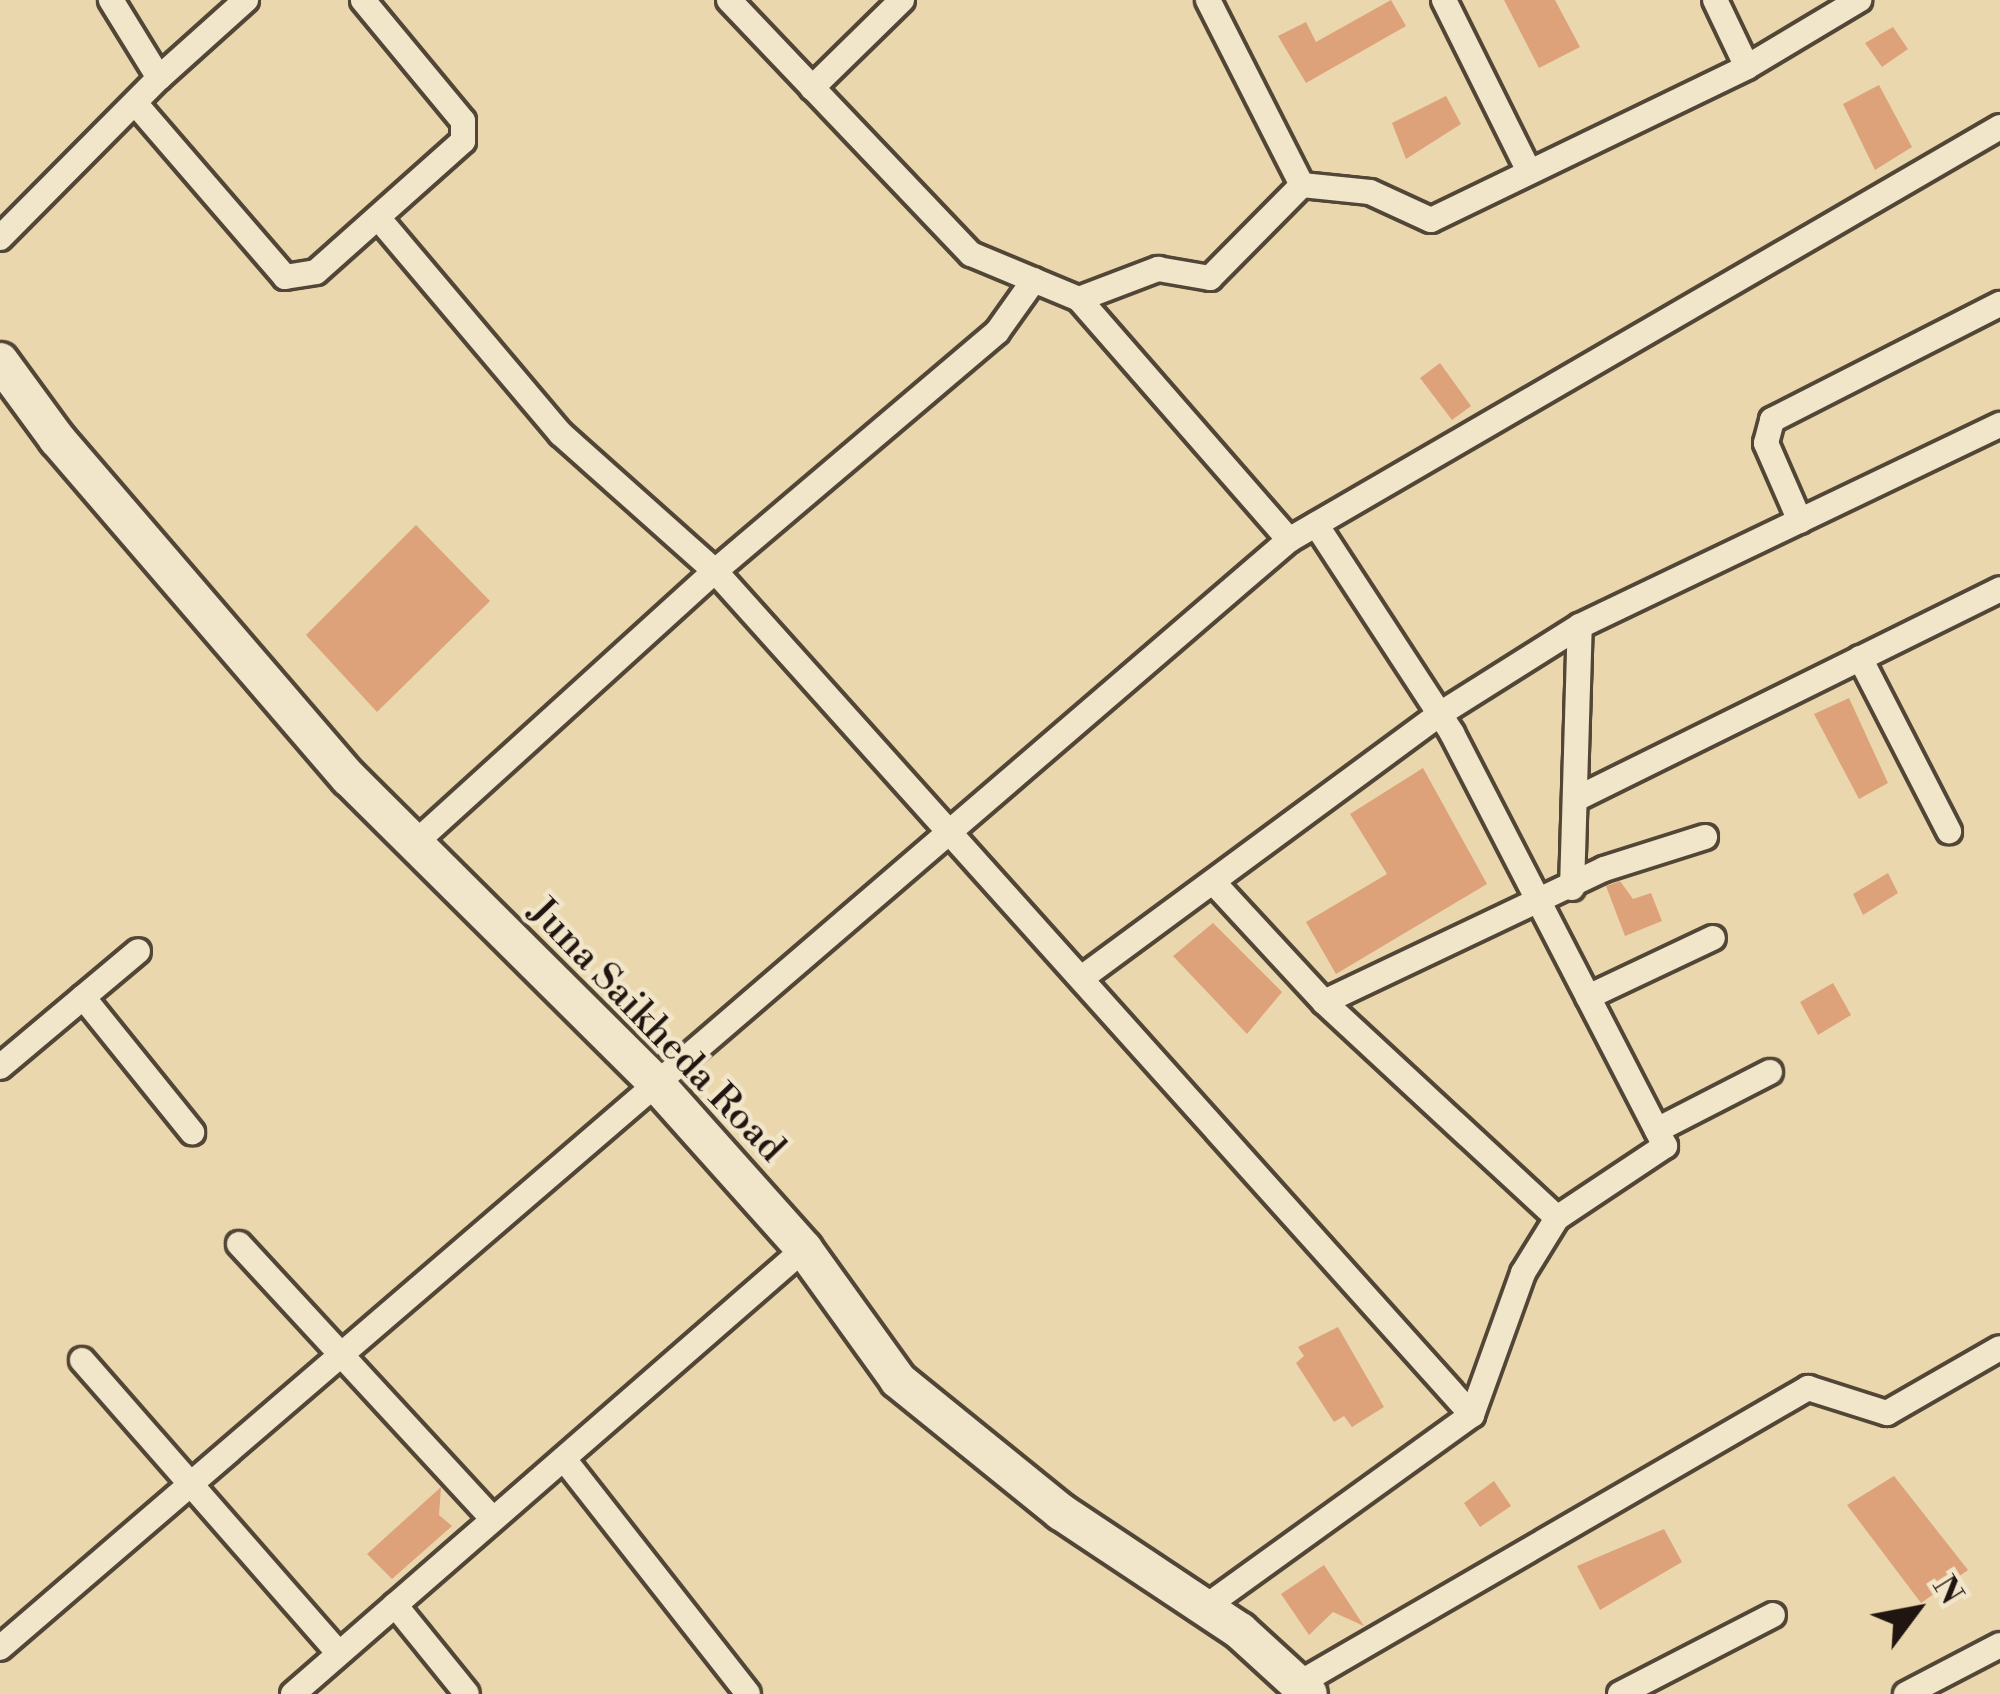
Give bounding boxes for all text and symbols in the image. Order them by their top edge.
street label: Juna Saikheda Road [518,889,794,1173]
north arrow [1856,1550,1976,1670]
text: N [1923,1569,1971,1613]

